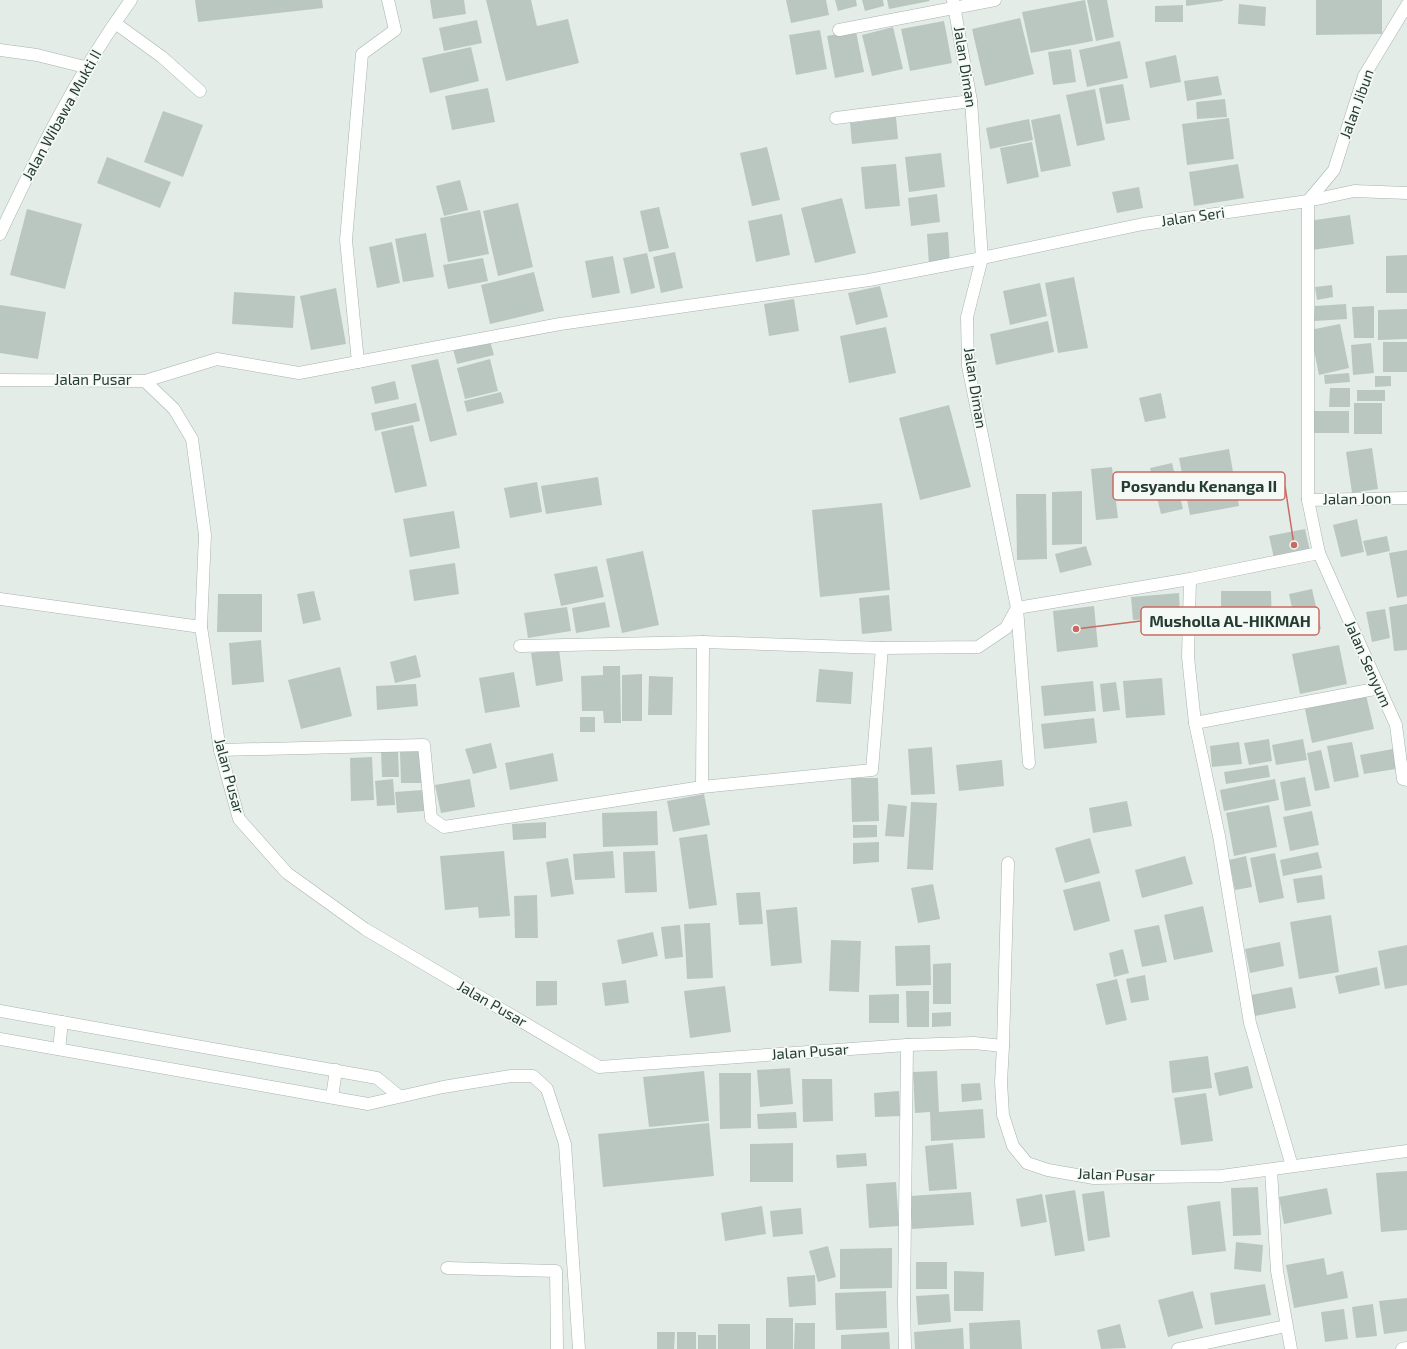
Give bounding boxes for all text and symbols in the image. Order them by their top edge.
street label: Jalan Diman [951,25,981,109]
street label: Jalan Wibawa Mukti II [18,46,105,183]
street label: Jalan Jibun [1335,67,1377,141]
street label: Jalan Seri [1160,203,1226,229]
street label: Jalan Diman [961,346,991,430]
street label: Jalan Pusar [54,370,132,388]
callout: Posyandu Kenanga II [1113,472,1285,500]
text: Posyandu Kenanga II [1121,476,1277,496]
street label: Jalan Joon [1323,488,1391,508]
callout: Musholla AL-HIKMAH [1141,607,1319,635]
text: Musholla AL-HIKMAH [1149,611,1311,630]
street label: Jalan Senyum [1342,617,1396,710]
street label: Jalan Pusar [211,736,249,815]
street label: Jalan Pusar [455,976,530,1030]
street label: Jalan Pusar [771,1039,849,1063]
street label: Jalan Pusar [1077,1164,1155,1184]

